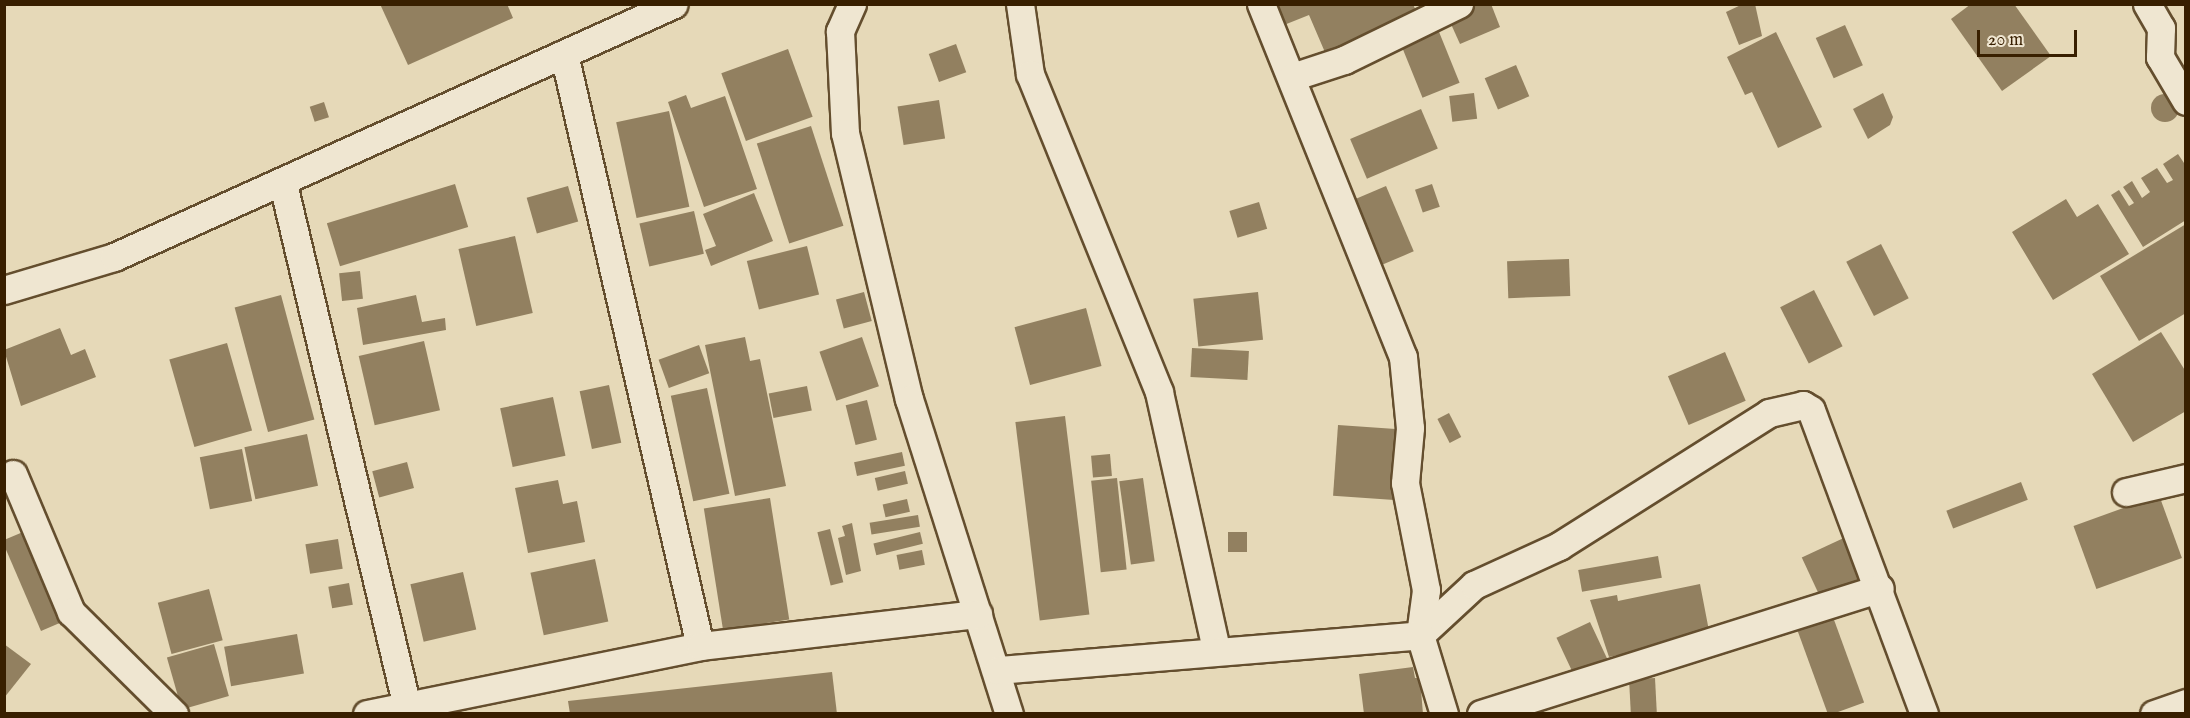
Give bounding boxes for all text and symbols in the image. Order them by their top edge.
scale bar [1980,18,2080,56]
text: 20 m [1988,29,2023,52]

